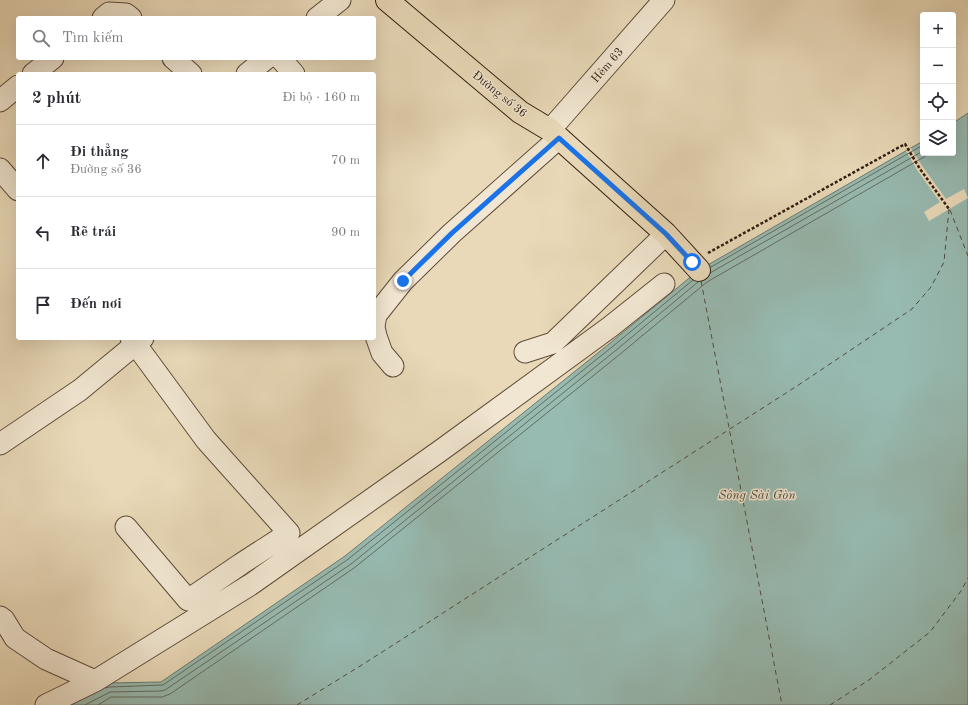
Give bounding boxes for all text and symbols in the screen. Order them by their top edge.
map controls [920,12,956,156]
button: + [920,12,956,48]
search box [16,16,376,60]
icon: search [30,27,52,49]
text: Tìm kiếm [62,31,124,46]
street label: Hẻm 63 [590,46,626,85]
button: − [920,48,956,84]
street label: Đường số 36 [470,68,530,120]
button: locate [920,84,956,120]
text: 2 phút [32,90,81,107]
text: Đi bộ · 160 m [282,91,360,104]
button: layers [920,120,956,156]
text: Đi thẳng [70,145,129,160]
icon: ahead [32,150,54,172]
text: 70 m [331,154,360,167]
text: Đường số 36 [70,163,142,176]
icon: left [32,222,54,244]
text: Rẽ trái [70,225,116,240]
text: 90 m [331,226,360,239]
route start [683,253,701,271]
route end [394,272,412,290]
icon: arrive [32,294,54,316]
text: Đến nơi [70,297,122,312]
water label: Sông Sài Gòn [718,489,796,502]

